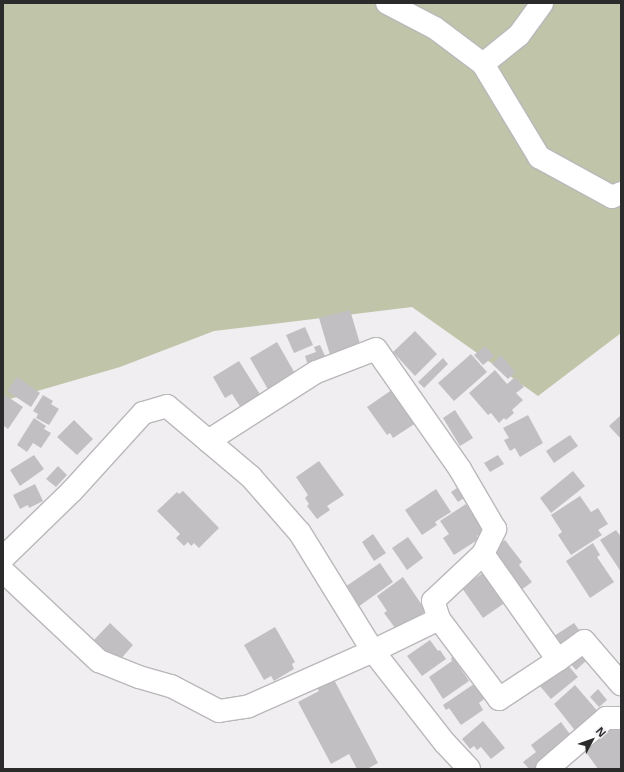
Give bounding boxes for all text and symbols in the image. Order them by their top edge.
north arrow [572,720,612,760]
text: N [593,723,610,740]

